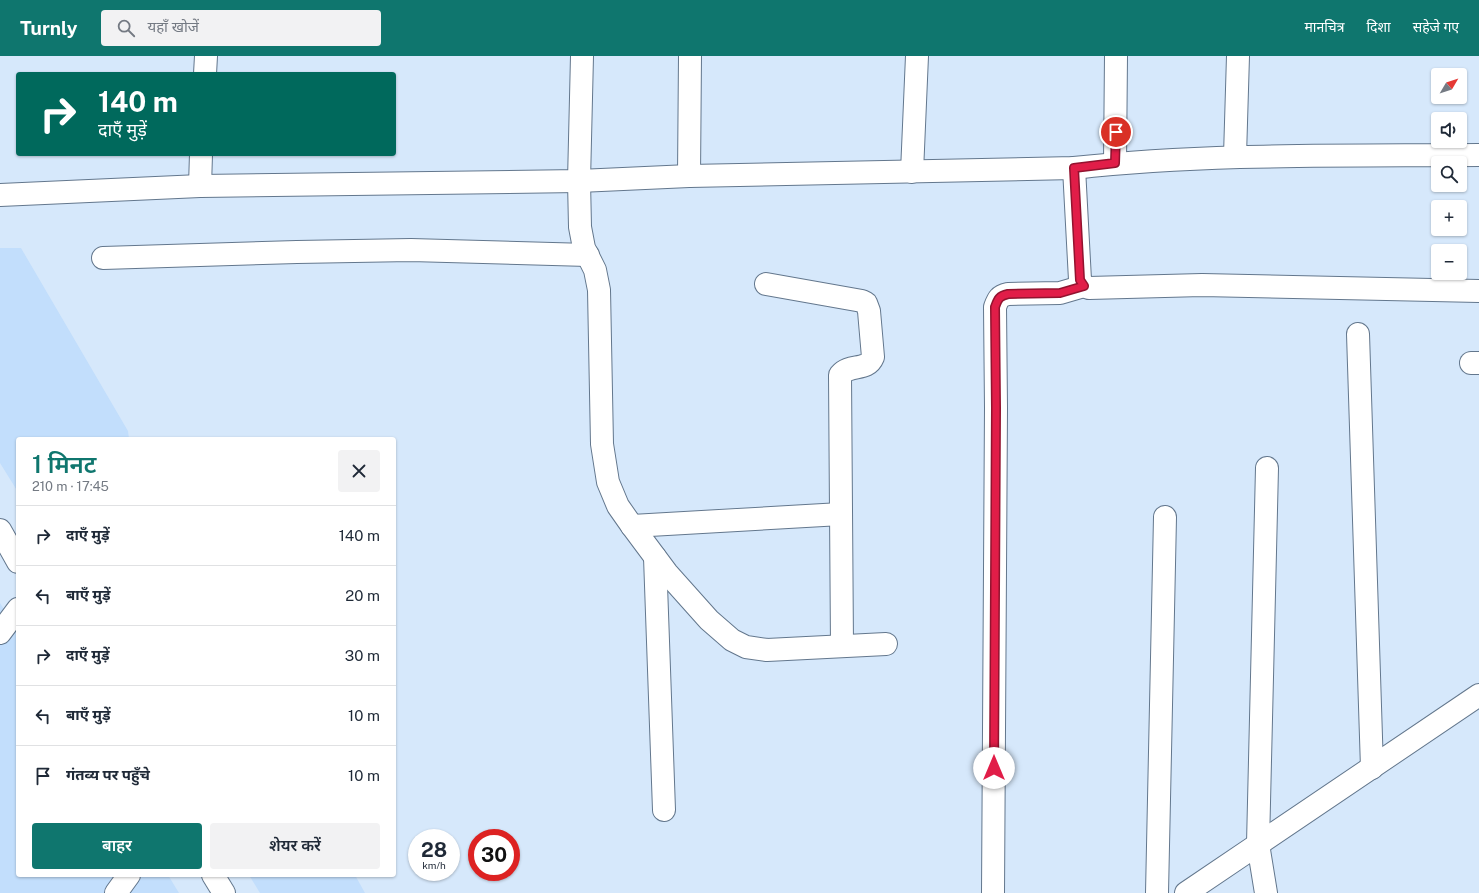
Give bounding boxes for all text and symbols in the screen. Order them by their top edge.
search box [101,10,381,46]
text: Turnly [20,17,77,39]
icon: search [115,17,137,39]
text: यहाँ खोजें [147,18,199,35]
text: मानचित्र [1304,19,1344,35]
text: दिशा [1366,19,1391,35]
text: सहेजे गए [1413,19,1459,35]
north arrow [1431,68,1467,104]
map controls [1431,68,1467,280]
text: 140 m [98,85,178,118]
icon: right [32,88,84,140]
button: sound [1431,112,1467,148]
pin [1099,115,1133,149]
text: दाएँ मुड़ें [98,119,147,140]
icon: arrive [1105,121,1127,143]
button: search [1431,156,1467,192]
button: + [1431,200,1467,236]
button: − [1431,244,1467,280]
text: 1 मिनट [32,450,96,478]
button: close [338,450,380,492]
text: 210 m · 17:45 [32,479,109,494]
icon: right [32,525,54,547]
text: दाएँ मुड़ें [66,526,110,543]
text: 140 m [339,527,380,544]
icon: left [32,585,54,607]
text: बाएँ मुड़ें [66,586,111,603]
text: 20 m [345,587,380,604]
icon: right [32,645,54,667]
text: दाएँ मुड़ें [66,646,110,663]
text: 30 m [345,647,380,664]
icon: left [32,705,54,727]
text: बाएँ मुड़ें [66,706,111,723]
text: 10 m [348,707,380,724]
position arrow [973,747,1015,789]
icon: arrive [32,765,54,787]
text: गंतव्य पर पहुँचे [66,766,150,783]
text: 10 m [348,767,380,784]
button: बाहर [32,823,202,869]
button: शेयर करें [210,823,380,869]
speed limit sign: 30 [468,829,520,881]
text: 28 [421,838,447,862]
text: km/h [422,859,446,871]

